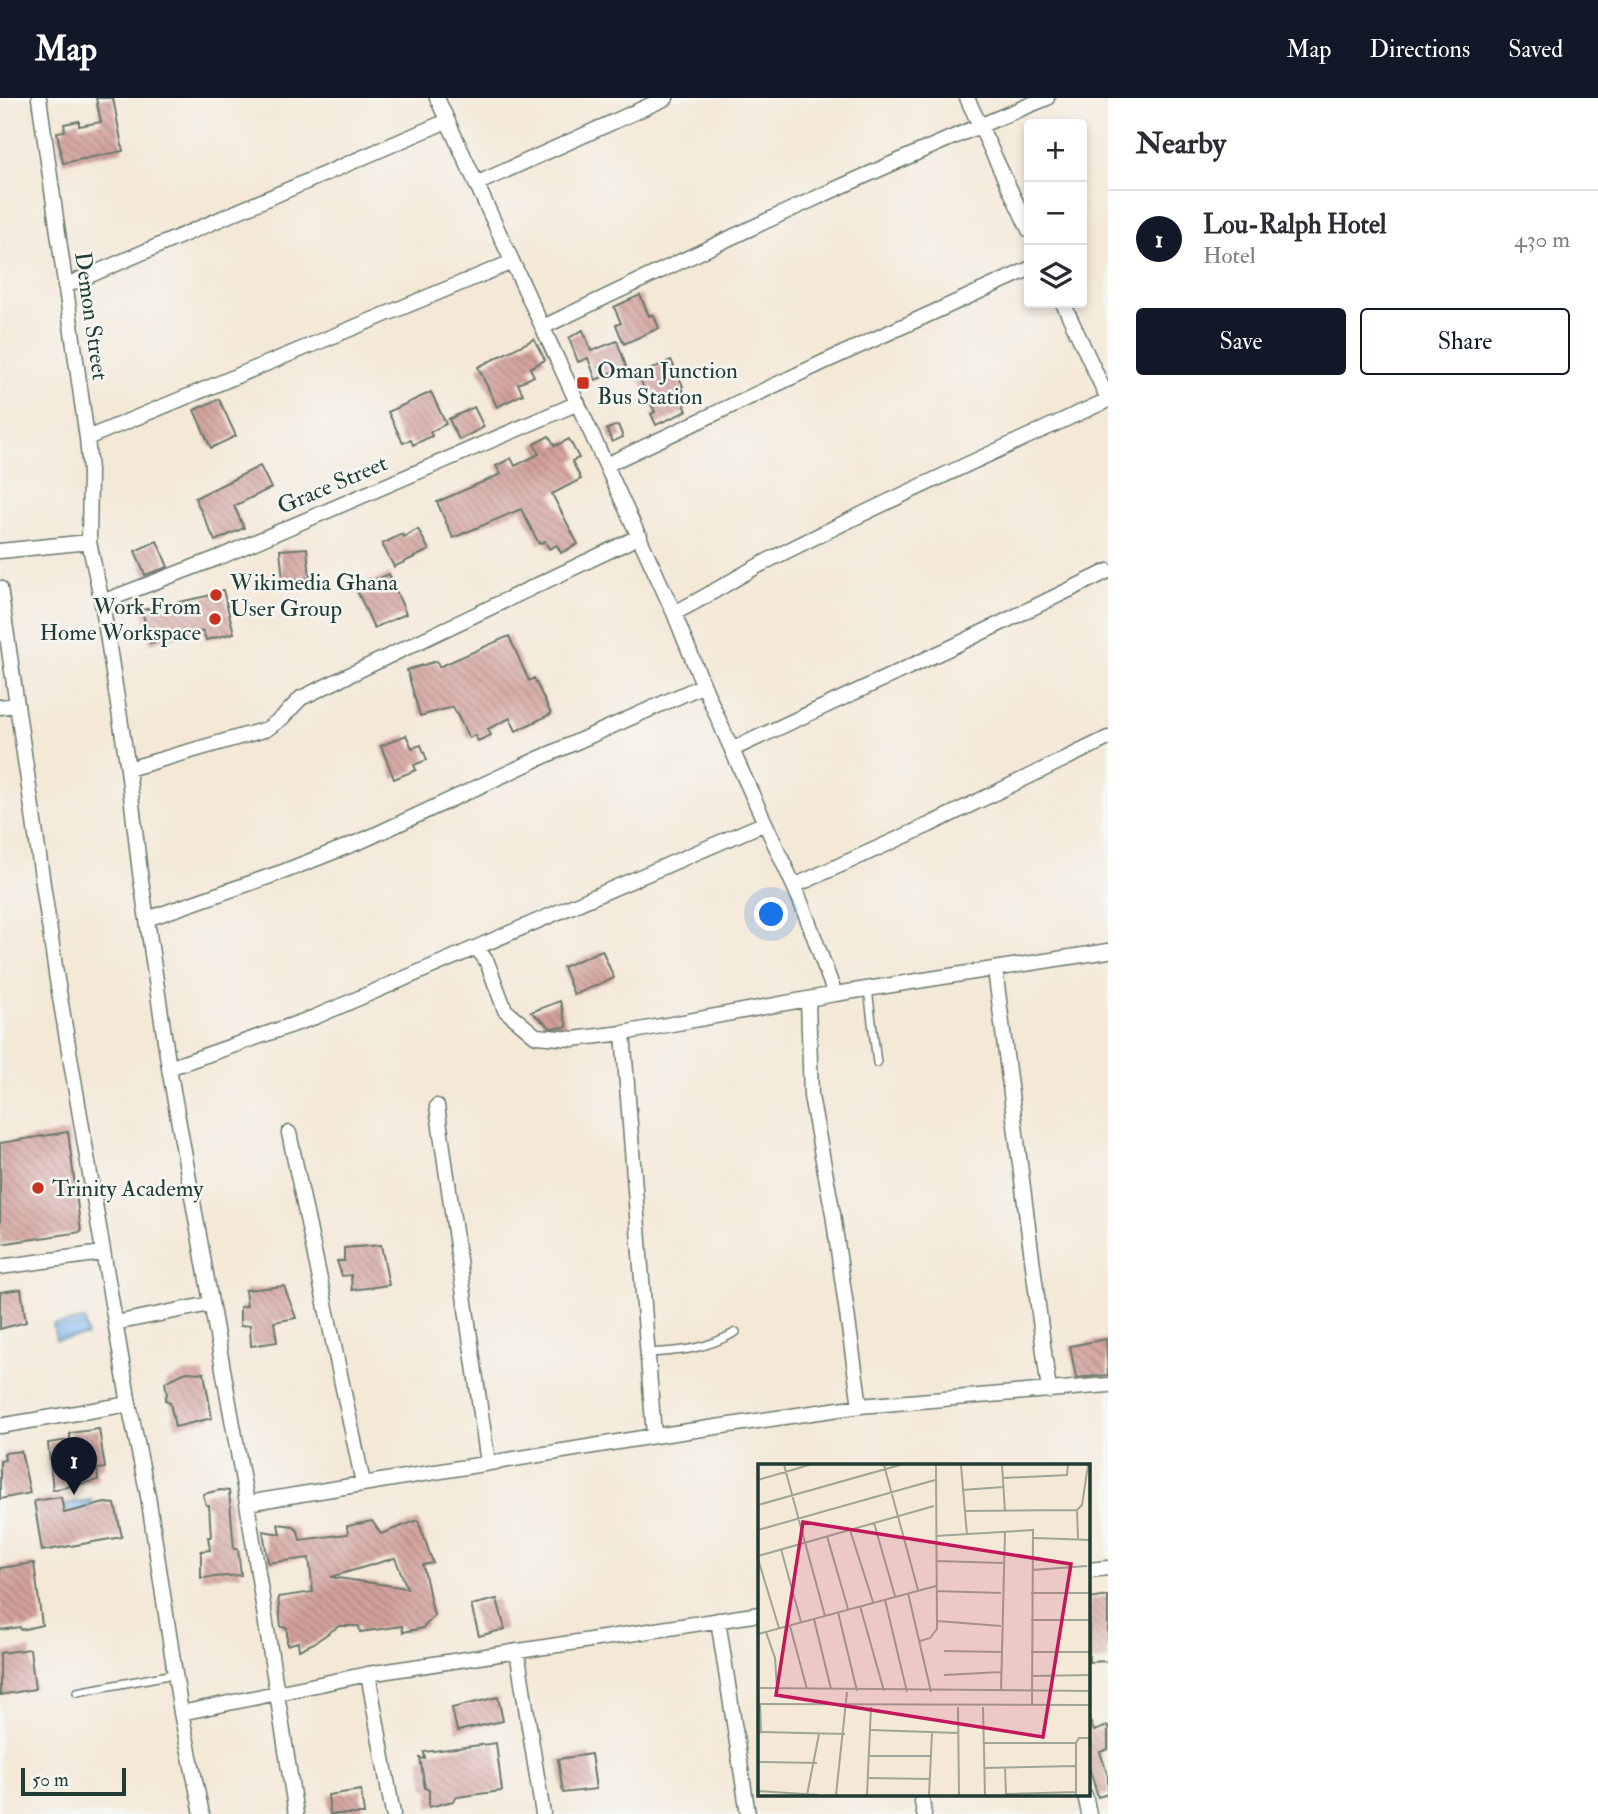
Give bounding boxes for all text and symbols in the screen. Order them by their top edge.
text: Map [35,29,97,70]
text: Map [1286,34,1331,65]
text: Directions [1369,34,1470,65]
text: Saved [1508,34,1563,65]
map controls [1024,119,1087,308]
button: + [1024,119,1087,182]
text: Nearby [1136,125,1226,162]
button: − [1024,182,1087,245]
text: Lou-Ralph Hotel [1203,209,1386,241]
text: 1 [1155,225,1163,254]
text: 430 m [1514,225,1570,254]
text: Hotel [1203,241,1256,270]
button: layers [1024,245,1087,308]
street label: Demon Street [68,250,115,382]
button: Save [1136,308,1346,375]
button: Share [1360,308,1570,375]
place label: Oman Junction Bus Station [597,356,738,411]
marker: Oman Junction Bus Station [575,375,591,391]
street label: Grace Street [273,448,391,521]
place label: Wikimedia Ghana User Group [229,568,398,624]
marker: Wikimedia Ghana User Group [208,587,224,603]
place label: Work From Home Workspace [40,592,201,648]
marker: Work From Home Workspace [207,611,223,627]
your location [754,897,788,931]
place label: Trinity Academy [52,1174,204,1203]
marker: Trinity Academy [30,1180,46,1196]
pin: 1 [51,1437,97,1495]
inset map [758,1464,1090,1797]
scale bar [21,1765,126,1797]
text: 50 m [32,1768,69,1792]

